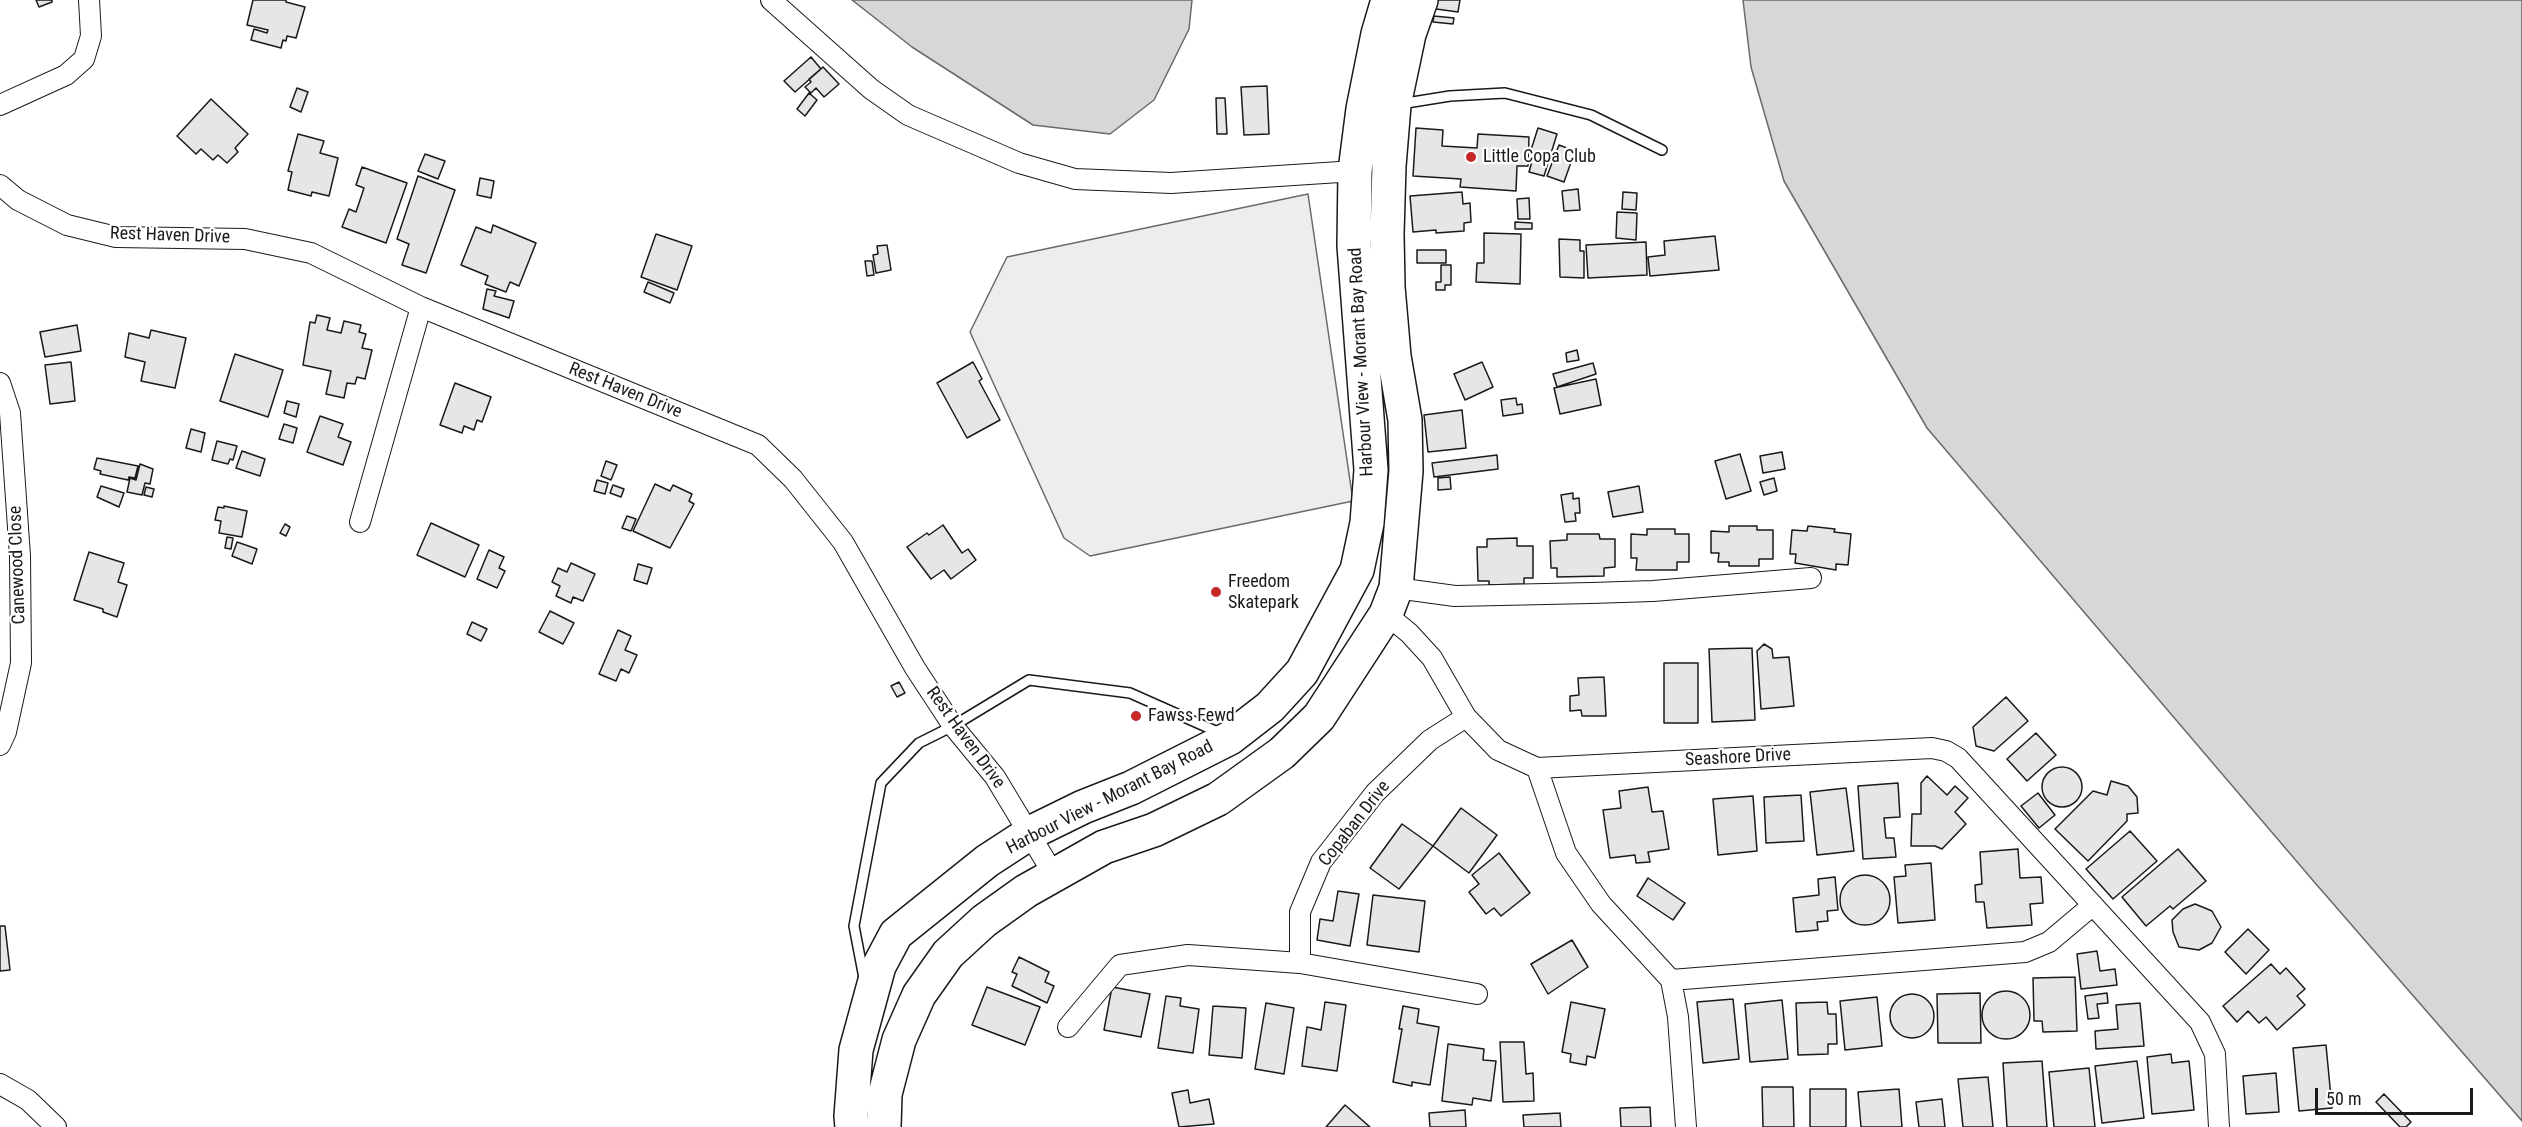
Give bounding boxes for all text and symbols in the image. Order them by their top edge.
place label: Little Copa Club [1483,146,1596,168]
marker: Little Copa Club [1464,150,1478,164]
street label: Rest Haven Drive [110,223,230,249]
street label: Harbour View - Morant Bay Road [1345,247,1379,477]
street label: Rest Haven Drive [565,358,685,424]
street label: Canewood Close [5,505,31,625]
place label: Freedom Skatepark [1228,571,1299,614]
marker: Freedom Skatepark [1209,585,1223,599]
street label: Rest Haven Drive [921,683,1009,793]
place label: Fawss Fewd [1148,705,1235,727]
marker: Fawss Fewd [1129,709,1143,723]
street label: Harbour View - Morant Bay Road [1003,736,1217,860]
street label: Seashore Drive [1684,744,1792,772]
street label: Copaban Drive [1315,777,1395,871]
scale bar [2318,1076,2476,1114]
text: 50 m [2326,1088,2361,1109]

